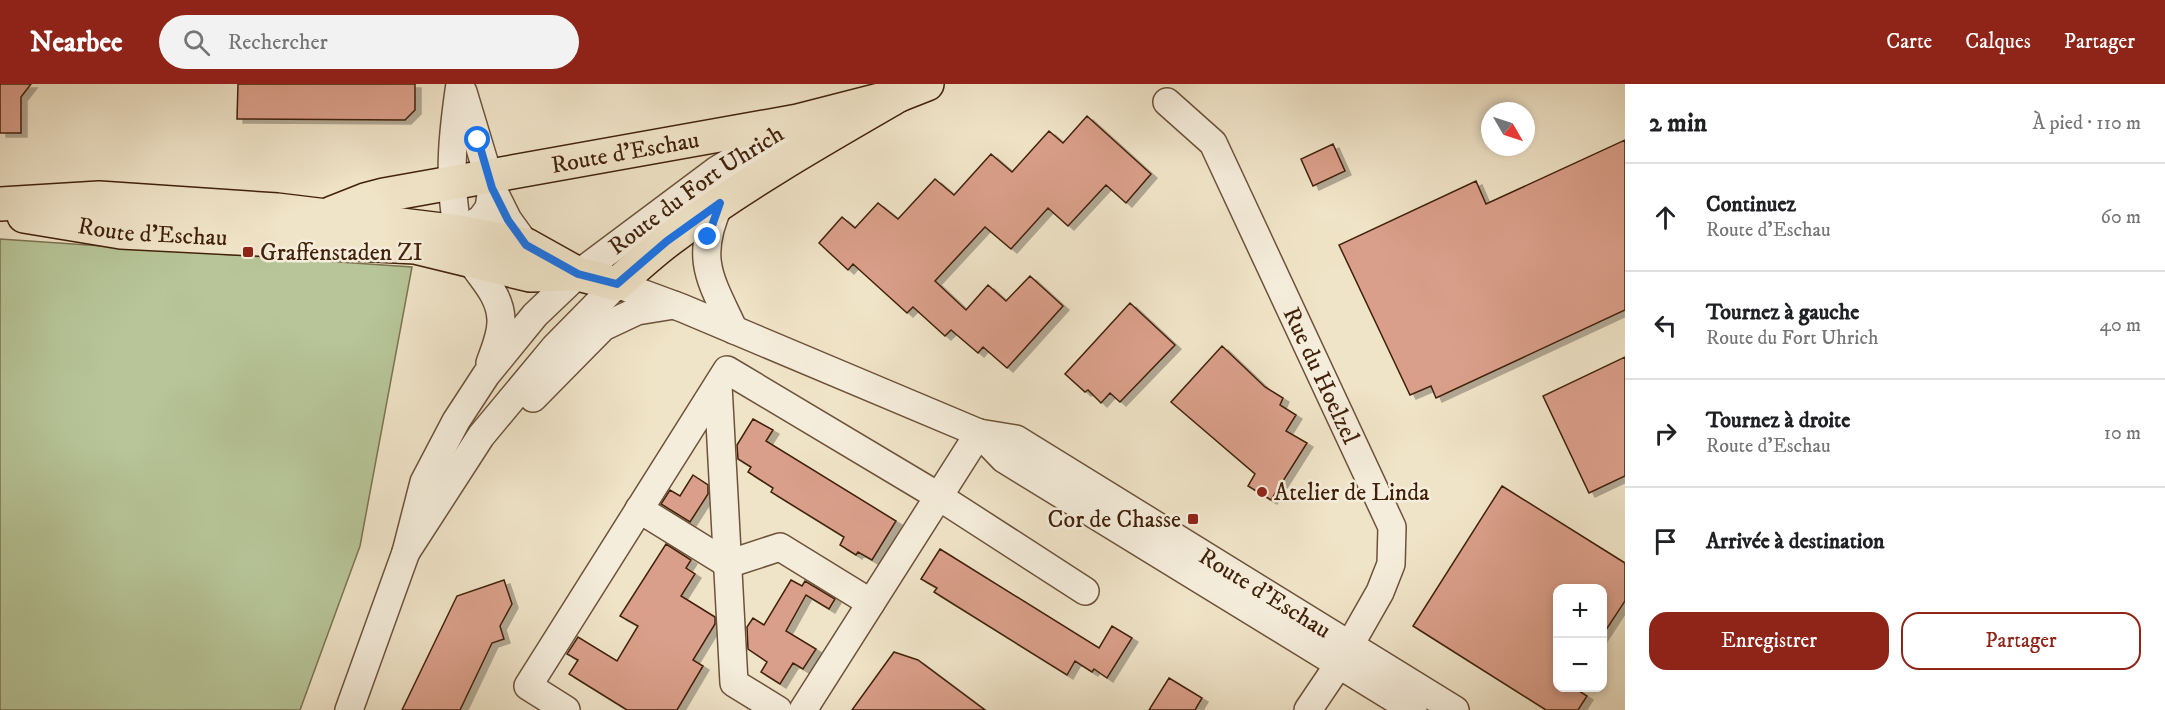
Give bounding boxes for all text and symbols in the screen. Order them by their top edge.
search box [159,15,579,69]
text: Nearbee [30,25,123,60]
icon: search [180,26,213,59]
text: Rechercher [228,29,328,56]
text: Carte [1886,29,1932,55]
text: Calques [1965,29,2031,55]
text: Partager [2064,29,2135,55]
north arrow [1481,102,1535,156]
text: 2 min [1649,107,1707,140]
text: À pied · 110 m [2032,111,2141,136]
street label: Route du Fort Uhrich [603,119,790,262]
street label: Route d'Eschau [549,125,702,181]
route start [464,126,490,152]
text: Continuez [1706,191,1796,218]
icon: ahead [1649,201,1682,234]
text: 60 m [2101,205,2141,230]
street label: Route d'Eschau [76,211,228,253]
text: Route d'Eschau [1706,218,1831,243]
route end [694,223,720,249]
place label: Graffenstaden ZI [260,238,423,268]
marker: Graffenstaden ZI [241,245,255,259]
text: Tournez à gauche [1706,299,1859,326]
street label: Rue du Hoelzel [1276,303,1366,450]
icon: left [1649,309,1682,342]
text: 40 m [2099,313,2141,338]
text: Route du Fort Uhrich [1706,326,1879,351]
text: Tournez à droite [1706,407,1850,434]
icon: right [1649,417,1682,450]
text: 10 m [2104,421,2141,446]
text: Route d'Eschau [1706,434,1831,459]
place label: Atelier de Linda [1274,478,1430,508]
marker: Atelier de Linda [1255,485,1269,499]
place label: Cor de Chasse [1048,505,1181,535]
marker: Cor de Chasse [1186,512,1200,526]
icon: arrive [1649,525,1682,558]
text: Arrivée à destination [1706,528,1885,555]
street label: Route d'Eschau [1193,542,1336,646]
map controls [1553,584,1607,692]
button: + [1553,584,1607,638]
button: Enregistrer [1649,612,1889,670]
button: Partager [1901,612,2141,670]
button: − [1553,638,1607,692]

